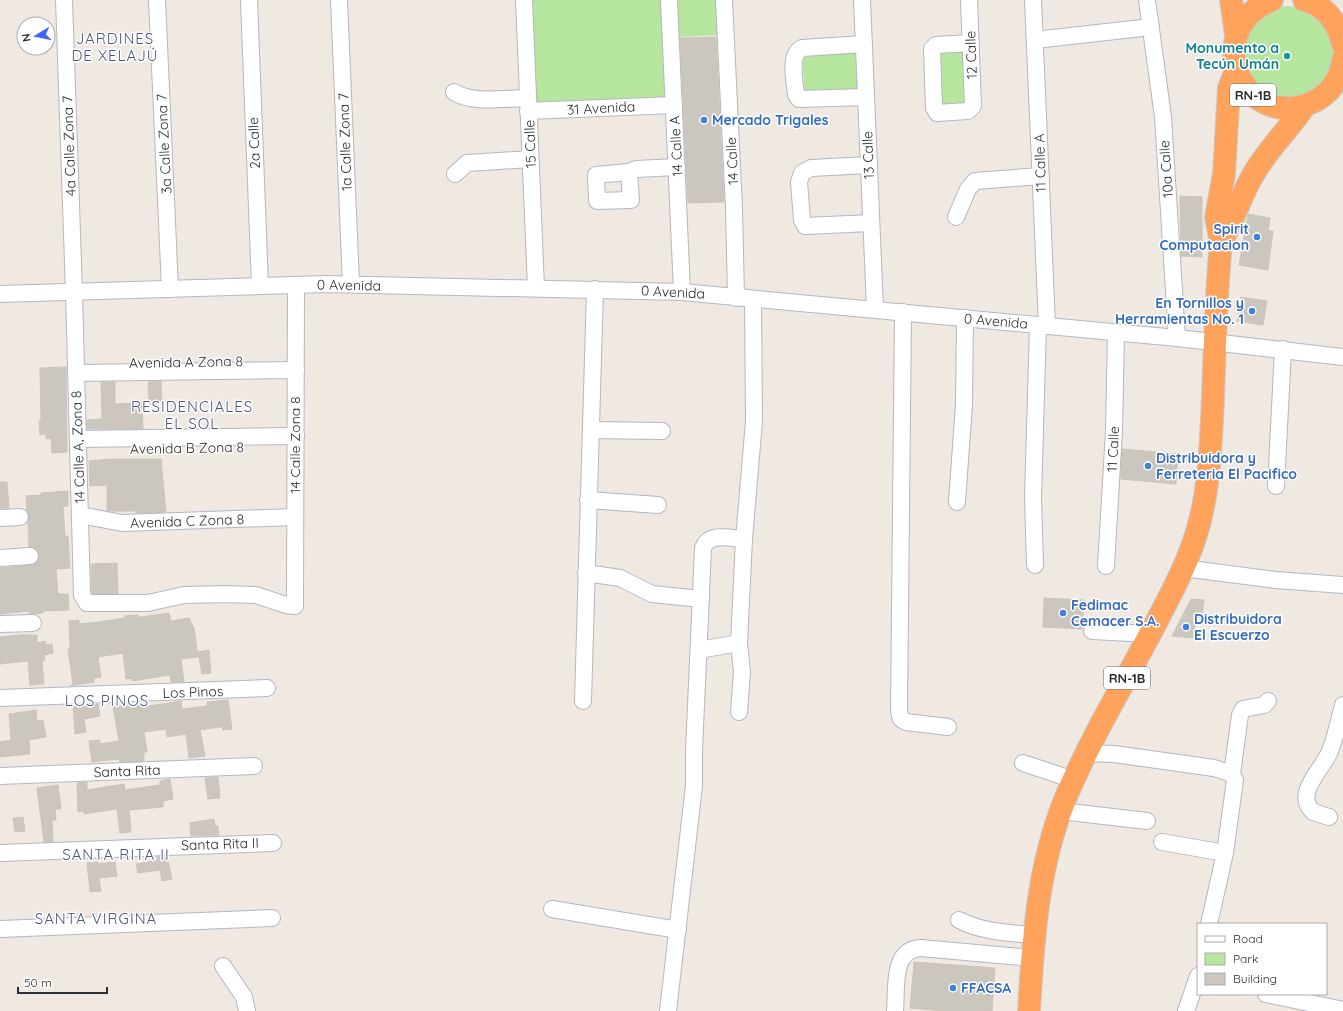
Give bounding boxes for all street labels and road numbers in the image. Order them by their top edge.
street label: 12 Calle [961,30,981,80]
road number: RN-1B [1230,84,1276,106]
street label: 3a Calle Zona 7 [152,93,176,195]
street label: 1a Calle Zona 7 [334,93,356,191]
street label: 4a Calle Zona 7 [58,96,80,196]
street label: 31 Avenida [566,97,636,119]
street label: 14 Calle A [665,115,687,177]
street label: 2a Calle [244,117,264,169]
street label: 15 Calle [520,119,540,169]
street label: 13 Calle [858,131,878,179]
street label: 11 Calle A [1030,133,1050,193]
street label: 14 Calle [722,136,742,185]
street label: 10a Calle [1155,140,1177,198]
street label: 0 Avenida [317,275,381,295]
street label: 0 Avenida [641,281,705,303]
street label: 0 Avenida [963,309,1029,333]
street label: Avenida A Zona 8 [129,352,243,372]
street label: 14 Calle A, Zona 8 [67,390,89,504]
street label: 14 Calle Zona 8 [286,396,304,494]
street label: 11 Calle [1103,425,1123,472]
street label: Avenida B Zona 8 [130,438,244,458]
street label: Avenida C Zona 8 [130,510,244,532]
road number: RN-1B [1104,667,1150,689]
street label: Los Pinos [162,682,224,702]
street label: Santa Rita [93,761,161,781]
street label: Santa Rita II [181,834,259,854]

